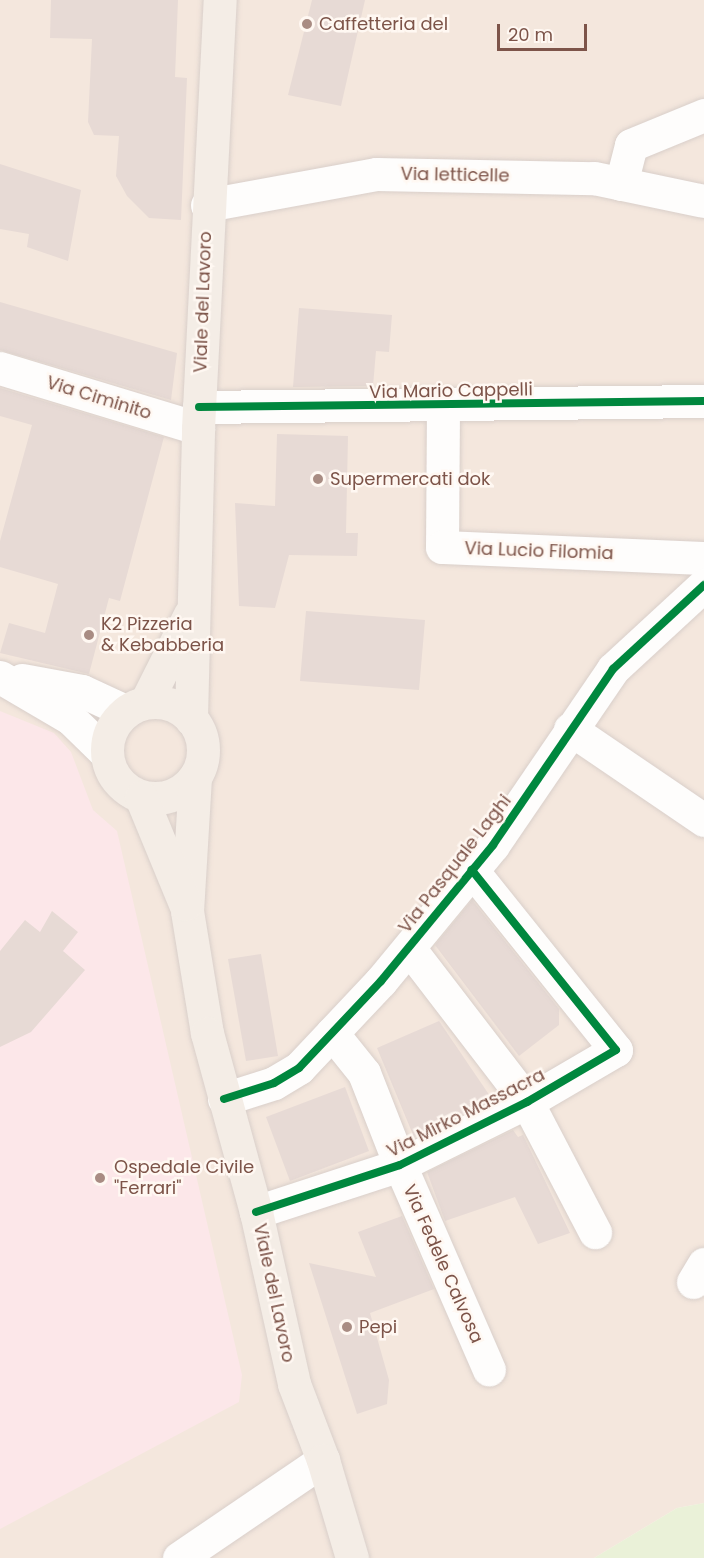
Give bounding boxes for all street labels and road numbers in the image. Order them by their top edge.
street label: Via Ietticelle [400,163,510,187]
street label: Viale del Lavoro [190,231,216,373]
street label: Via Ciminito [44,372,154,424]
street label: Via Mario Cappelli [369,379,533,403]
street label: Via Lucio Filomia [464,538,614,564]
street label: Via Pasquale Laghi [394,790,516,938]
street label: Via Mirko Massacra [383,1064,549,1162]
street label: Via Fedele Calvosa [398,1181,488,1347]
street label: Viale del Lavoro [249,1222,299,1364]

